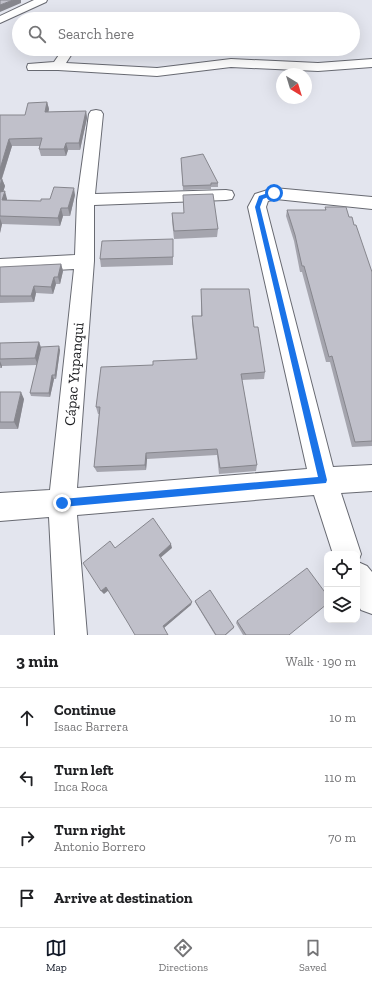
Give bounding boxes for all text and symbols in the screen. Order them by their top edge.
search box [12,12,360,56]
icon: search [26,23,48,45]
text: Search here [58,25,134,43]
north arrow [276,68,312,104]
route start [265,184,283,202]
street label: Cápac Yupanqui [61,321,87,427]
route end [53,494,71,512]
map controls [324,551,360,623]
button: locate [324,551,360,587]
button: layers [324,587,360,623]
text: 3 min [16,651,58,671]
text: Walk · 190 m [286,654,356,669]
text: Continue [54,701,116,719]
icon: ahead [16,707,38,729]
text: 10 m [329,710,356,725]
text: Isaac Barrera [54,719,128,734]
text: Turn left [54,761,114,779]
icon: left [16,767,38,789]
text: 110 m [324,770,356,785]
text: Inca Roca [54,779,108,794]
text: Turn right [54,821,125,839]
icon: right [16,827,38,849]
text: 70 m [328,830,356,845]
text: Antonio Borrero [54,839,146,854]
icon: arrive [16,887,38,909]
text: Arrive at destination [54,889,193,907]
tab: Map [45,937,67,974]
tab: Directions [158,937,208,974]
tab: Saved [299,937,327,974]

